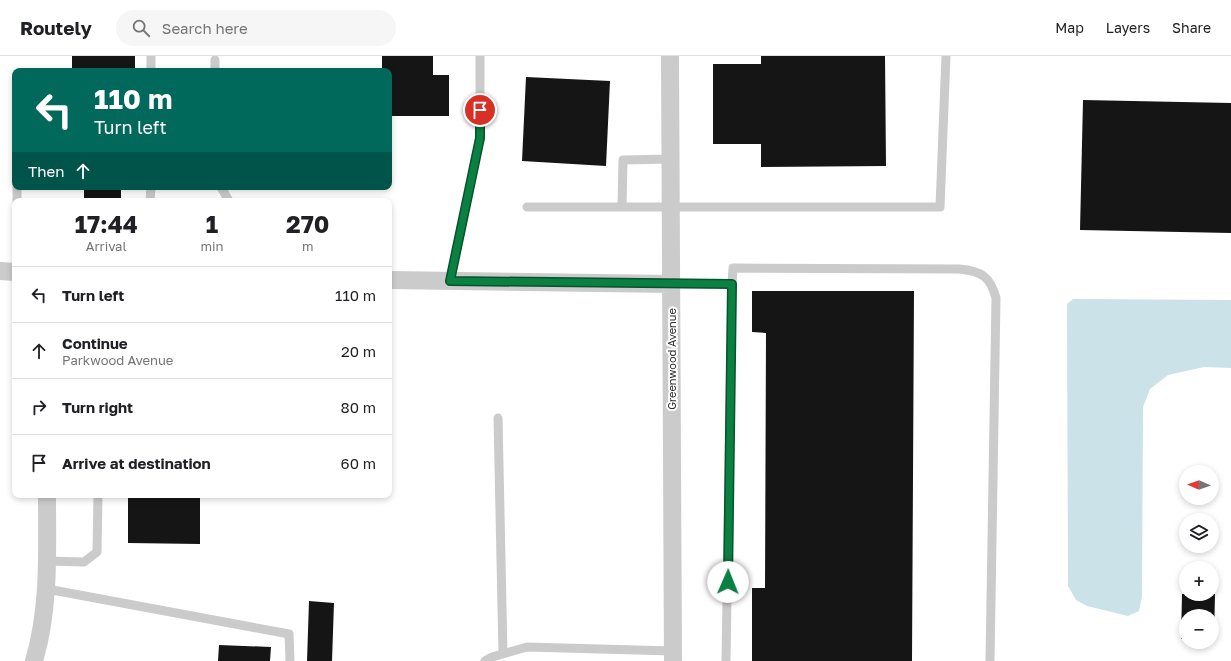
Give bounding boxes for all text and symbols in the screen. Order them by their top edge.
search box [116,10,396,46]
text: Routely [20,16,92,39]
icon: search [130,17,152,39]
text: Search here [162,19,248,37]
text: Map [1055,19,1084,36]
text: Layers [1106,19,1150,36]
text: Share [1172,19,1211,36]
text: 110 m [94,82,173,115]
icon: left [28,84,80,136]
pin [463,93,497,127]
icon: arrive [469,99,491,121]
text: Turn left [94,116,167,138]
icon: ahead [72,160,94,182]
text: Then [28,162,64,180]
text: 17:44 [75,209,138,238]
text: 1 [206,209,218,238]
text: 270 [286,209,329,238]
text: Arrival [86,238,127,254]
text: min [200,238,223,254]
text: m [302,238,313,254]
icon: left [28,284,50,306]
text: Turn left [62,286,124,304]
text: 110 m [335,286,376,304]
street label: Greenwood Avenue [665,308,678,410]
text: Continue [62,334,128,352]
icon: ahead [28,340,50,362]
text: 20 m [341,342,376,360]
text: Parkwood Avenue [62,352,173,368]
icon: right [28,396,50,418]
text: Turn right [62,398,133,416]
text: 80 m [341,398,376,416]
icon: arrive [28,452,50,474]
text: Arrive at destination [62,454,211,472]
text: 60 m [341,454,376,472]
north arrow [1179,465,1219,505]
map controls [1179,465,1219,649]
button: layers [1179,513,1219,553]
position arrow [707,561,749,603]
button: + [1179,561,1219,601]
button: − [1179,609,1219,649]

